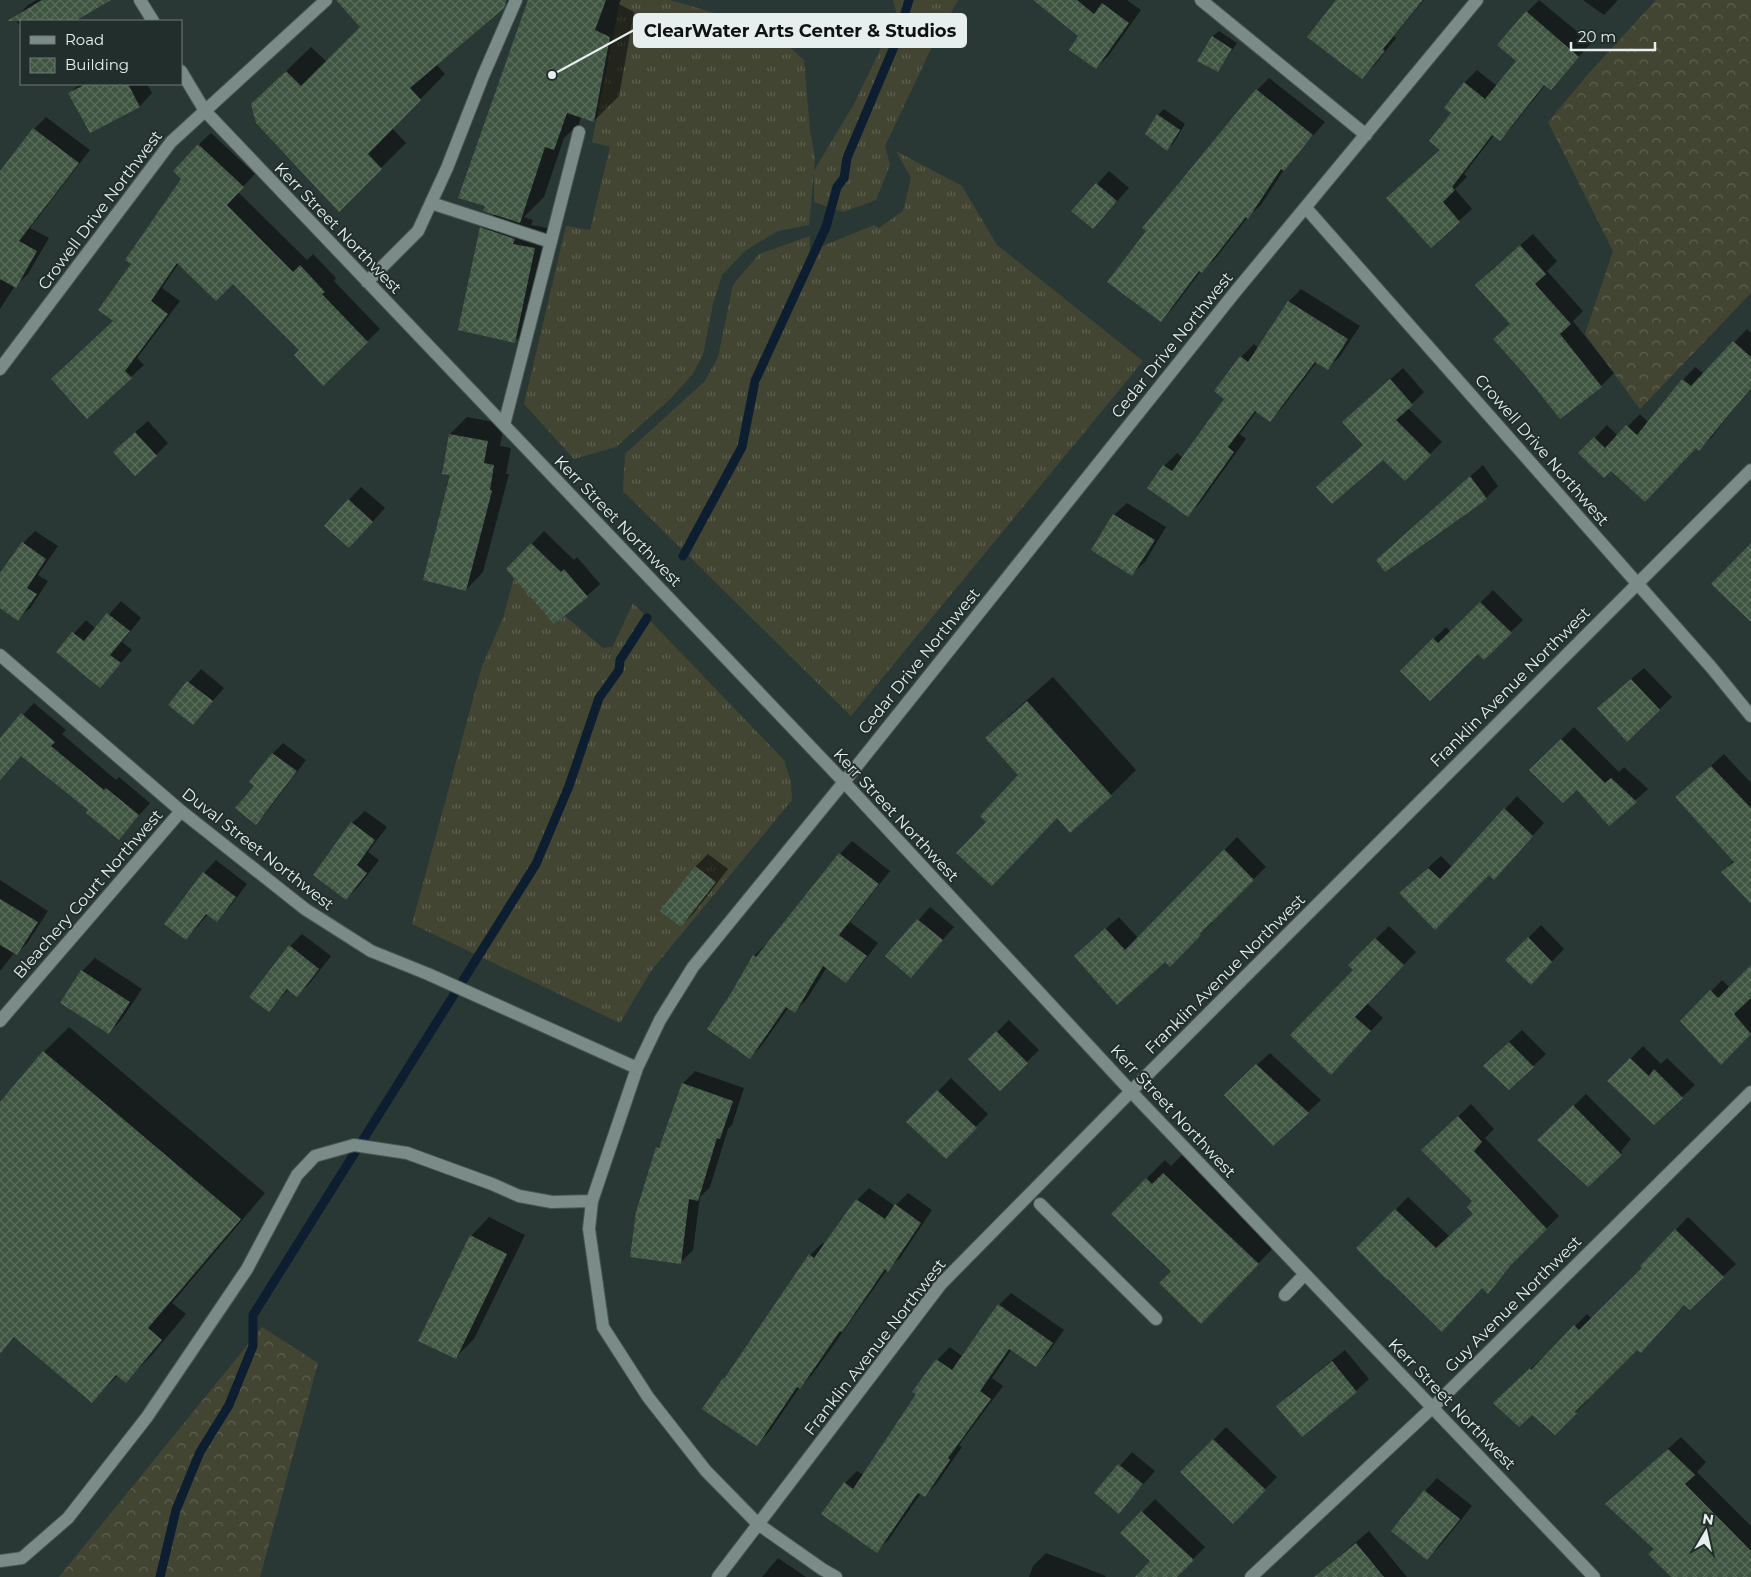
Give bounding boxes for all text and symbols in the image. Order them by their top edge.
callout: ClearWater Arts Center & Studios [634,14,966,47]
legend [20,20,182,85]
text: ClearWater Arts Center & Studios [644,20,957,42]
scale bar [1571,20,1655,52]
text: 20 m [1578,27,1616,46]
text: Road [65,30,104,49]
text: Building [65,55,129,74]
street label: Crowell Drive Northwest [34,126,166,293]
street label: Kerr Street Northwest [270,159,406,298]
street label: Cedar Drive Northwest [1107,268,1237,422]
street label: Crowell Drive Northwest [1471,370,1613,530]
street label: Kerr Street Northwest [550,452,686,591]
street label: Cedar Drive Northwest [854,584,984,738]
street label: Franklin Avenue Northwest [1426,603,1594,771]
street label: Kerr Street Northwest [829,745,963,886]
street label: Duval Street Northwest [178,784,338,915]
street label: Bleachery Court Northwest [9,805,167,982]
street label: Franklin Avenue Northwest [1141,890,1309,1058]
street label: Kerr Street Northwest [1106,1041,1240,1182]
street label: Guy Avenue Northwest [1441,1231,1586,1376]
street label: Franklin Avenue Northwest [800,1255,950,1439]
street label: Kerr Street Northwest [1384,1335,1520,1474]
north arrow [1681,1507,1731,1557]
text: N [1701,1509,1715,1529]

